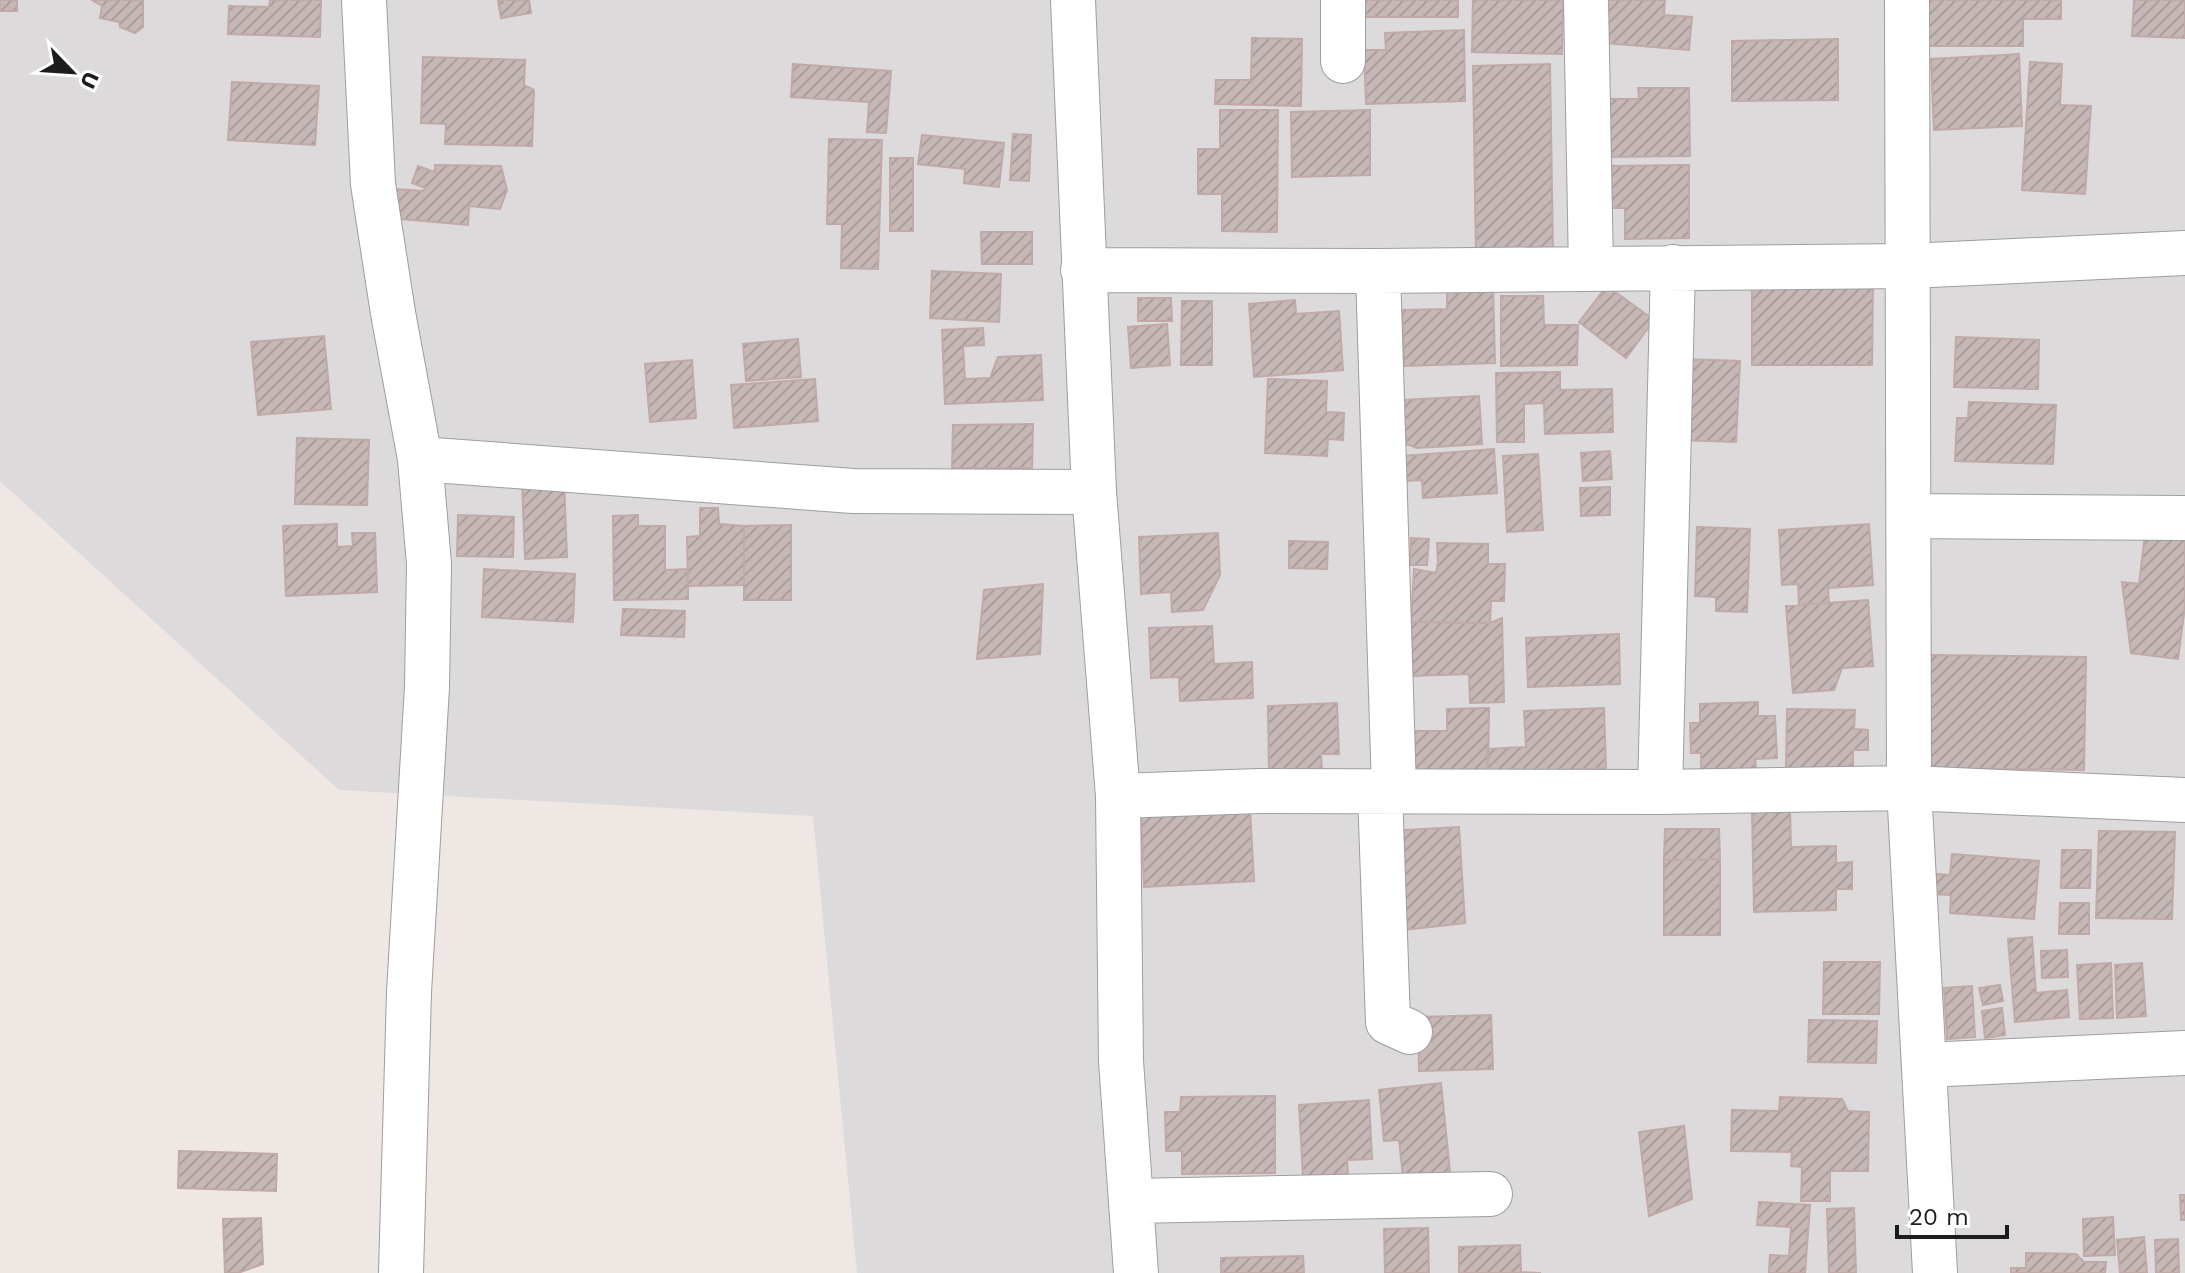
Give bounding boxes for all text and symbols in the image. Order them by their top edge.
north arrow [32,32,112,112]
text: U [75,68,104,93]
scale bar [1897,1189,2007,1239]
text: 20 m [1909,1203,1969,1231]

